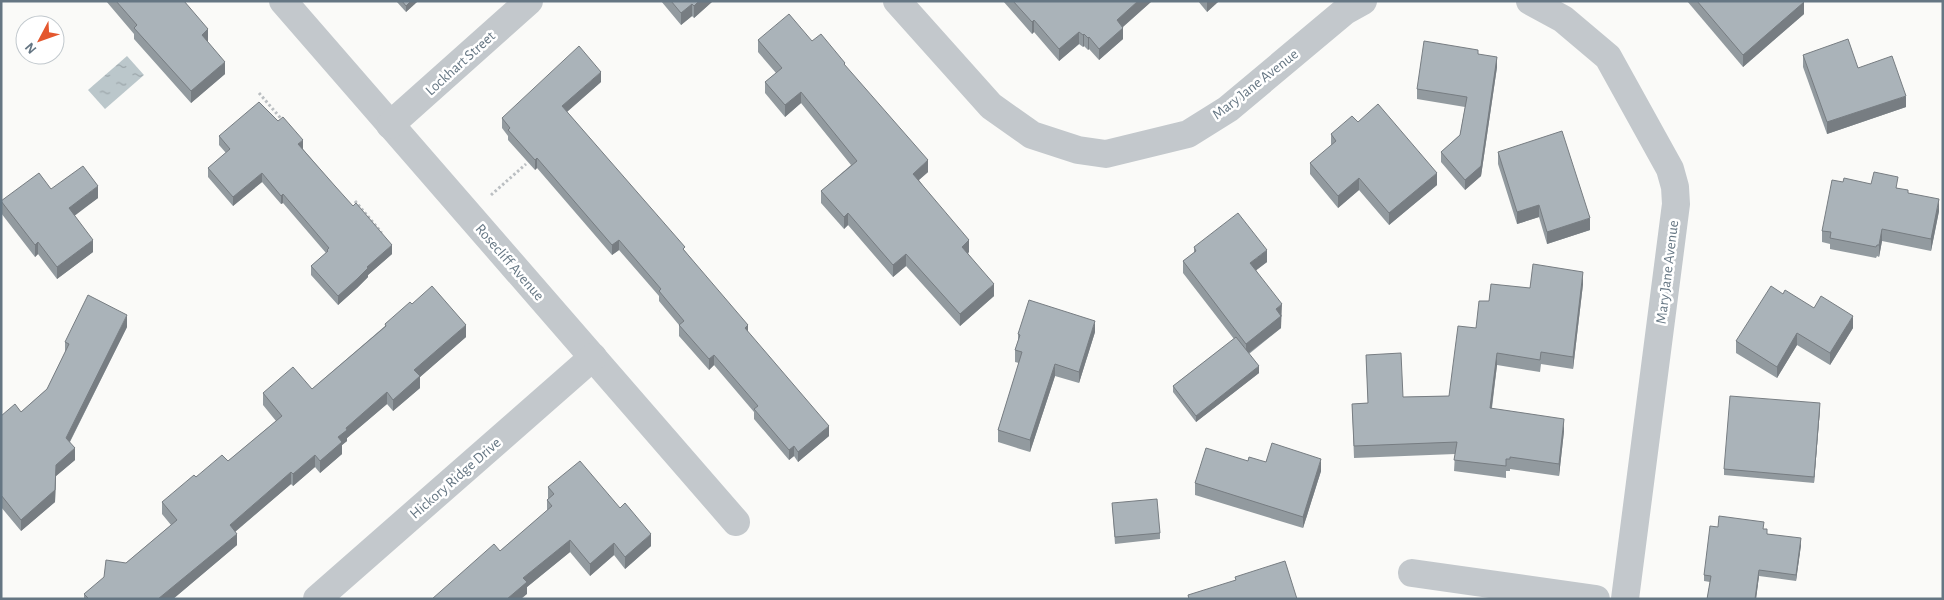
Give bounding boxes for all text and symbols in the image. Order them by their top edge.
north arrow [15,15,65,65]
street label: Lockhart Street [423,28,498,98]
text: N [22,40,39,56]
street label: Mary Jane Avenue [1210,46,1301,122]
street label: Mary Jane Avenue [1654,219,1681,325]
street label: Rosecliff Avenue [472,221,547,304]
street label: Hickory Ridge Drive [407,435,504,522]

